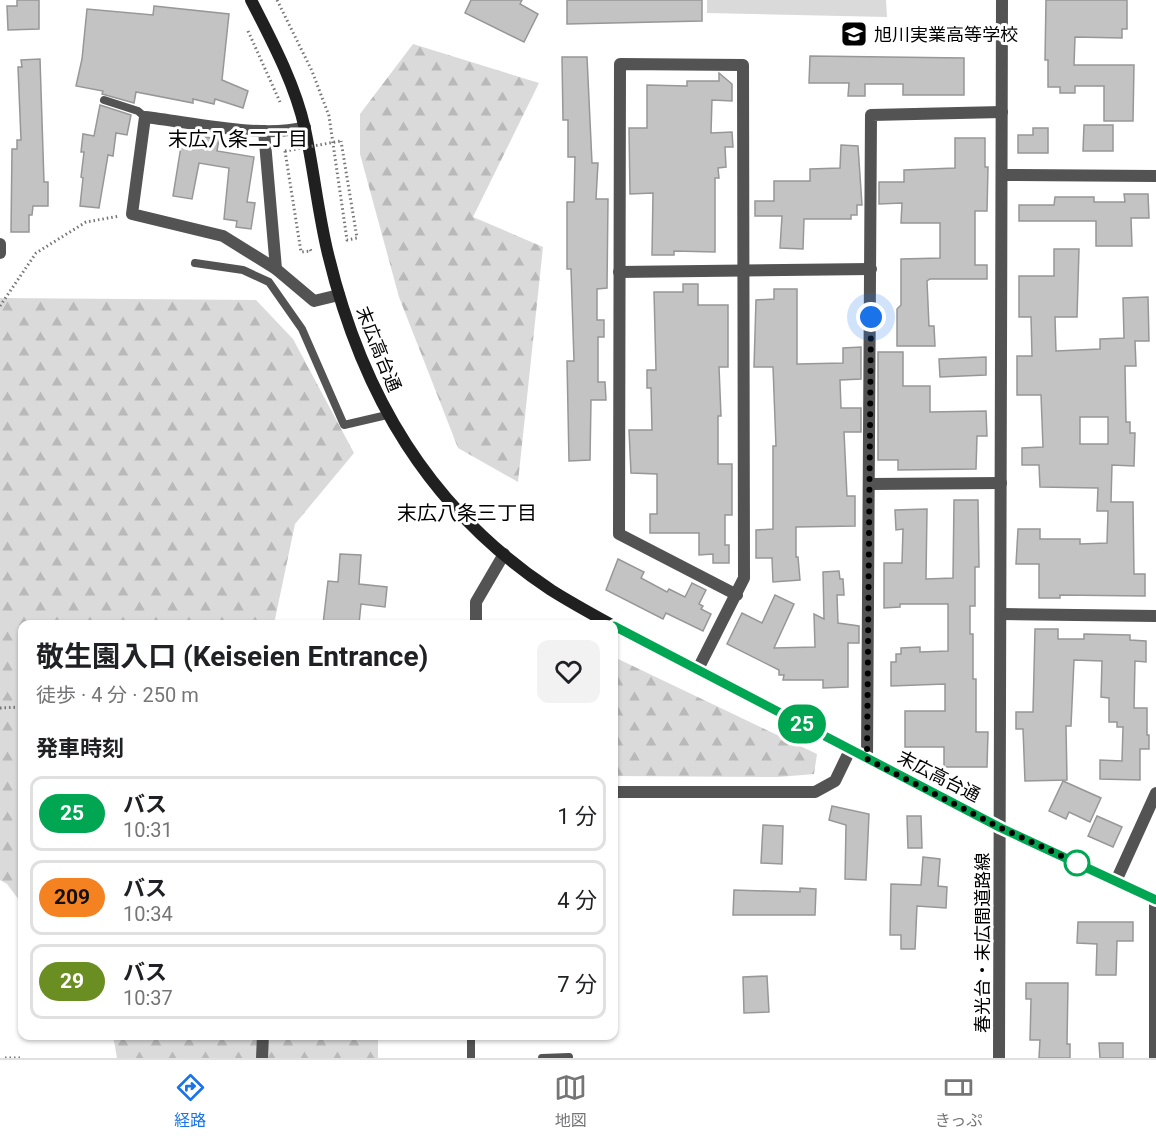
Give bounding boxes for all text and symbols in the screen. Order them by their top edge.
school or university icon: 旭川実業高等学校 [839,19,869,49]
place label: 旭川実業高等学校 [874,24,1018,45]
district label: 末広八条二丁目 [168,127,308,151]
your location [856,302,886,332]
street label: 末広高台通 [352,303,406,395]
district label: 末広八条三丁目 [397,501,537,525]
text: 敬生園入口 (Keiseien Entrance) [36,640,428,673]
button: heart [537,640,600,703]
text: 徒歩 · 4 分 · 250 m [36,683,199,707]
line badge: 25 [775,704,829,744]
text: 25 [790,712,814,736]
text: 発車時刻 [36,736,124,761]
street label: 末広高台通 [894,746,984,806]
text: バス [123,792,167,817]
text: 25 [60,801,84,825]
text: 1 分 [557,804,597,829]
text: 10:31 [123,818,173,842]
unlabelled marker [1064,850,1090,876]
street label: 春光台・末広間道路線 [972,853,993,1033]
text: バス [123,876,167,901]
text: 209 [54,885,90,909]
text: 4 分 [557,888,597,913]
text: 10:34 [123,902,173,926]
text: バス [123,960,167,985]
text: 29 [60,969,84,993]
text: 7 分 [557,972,597,997]
text: 10:37 [123,986,173,1010]
tab: 経路 [174,1071,207,1131]
tab: 地図 [554,1071,587,1131]
tab: きっぷ [935,1071,982,1131]

